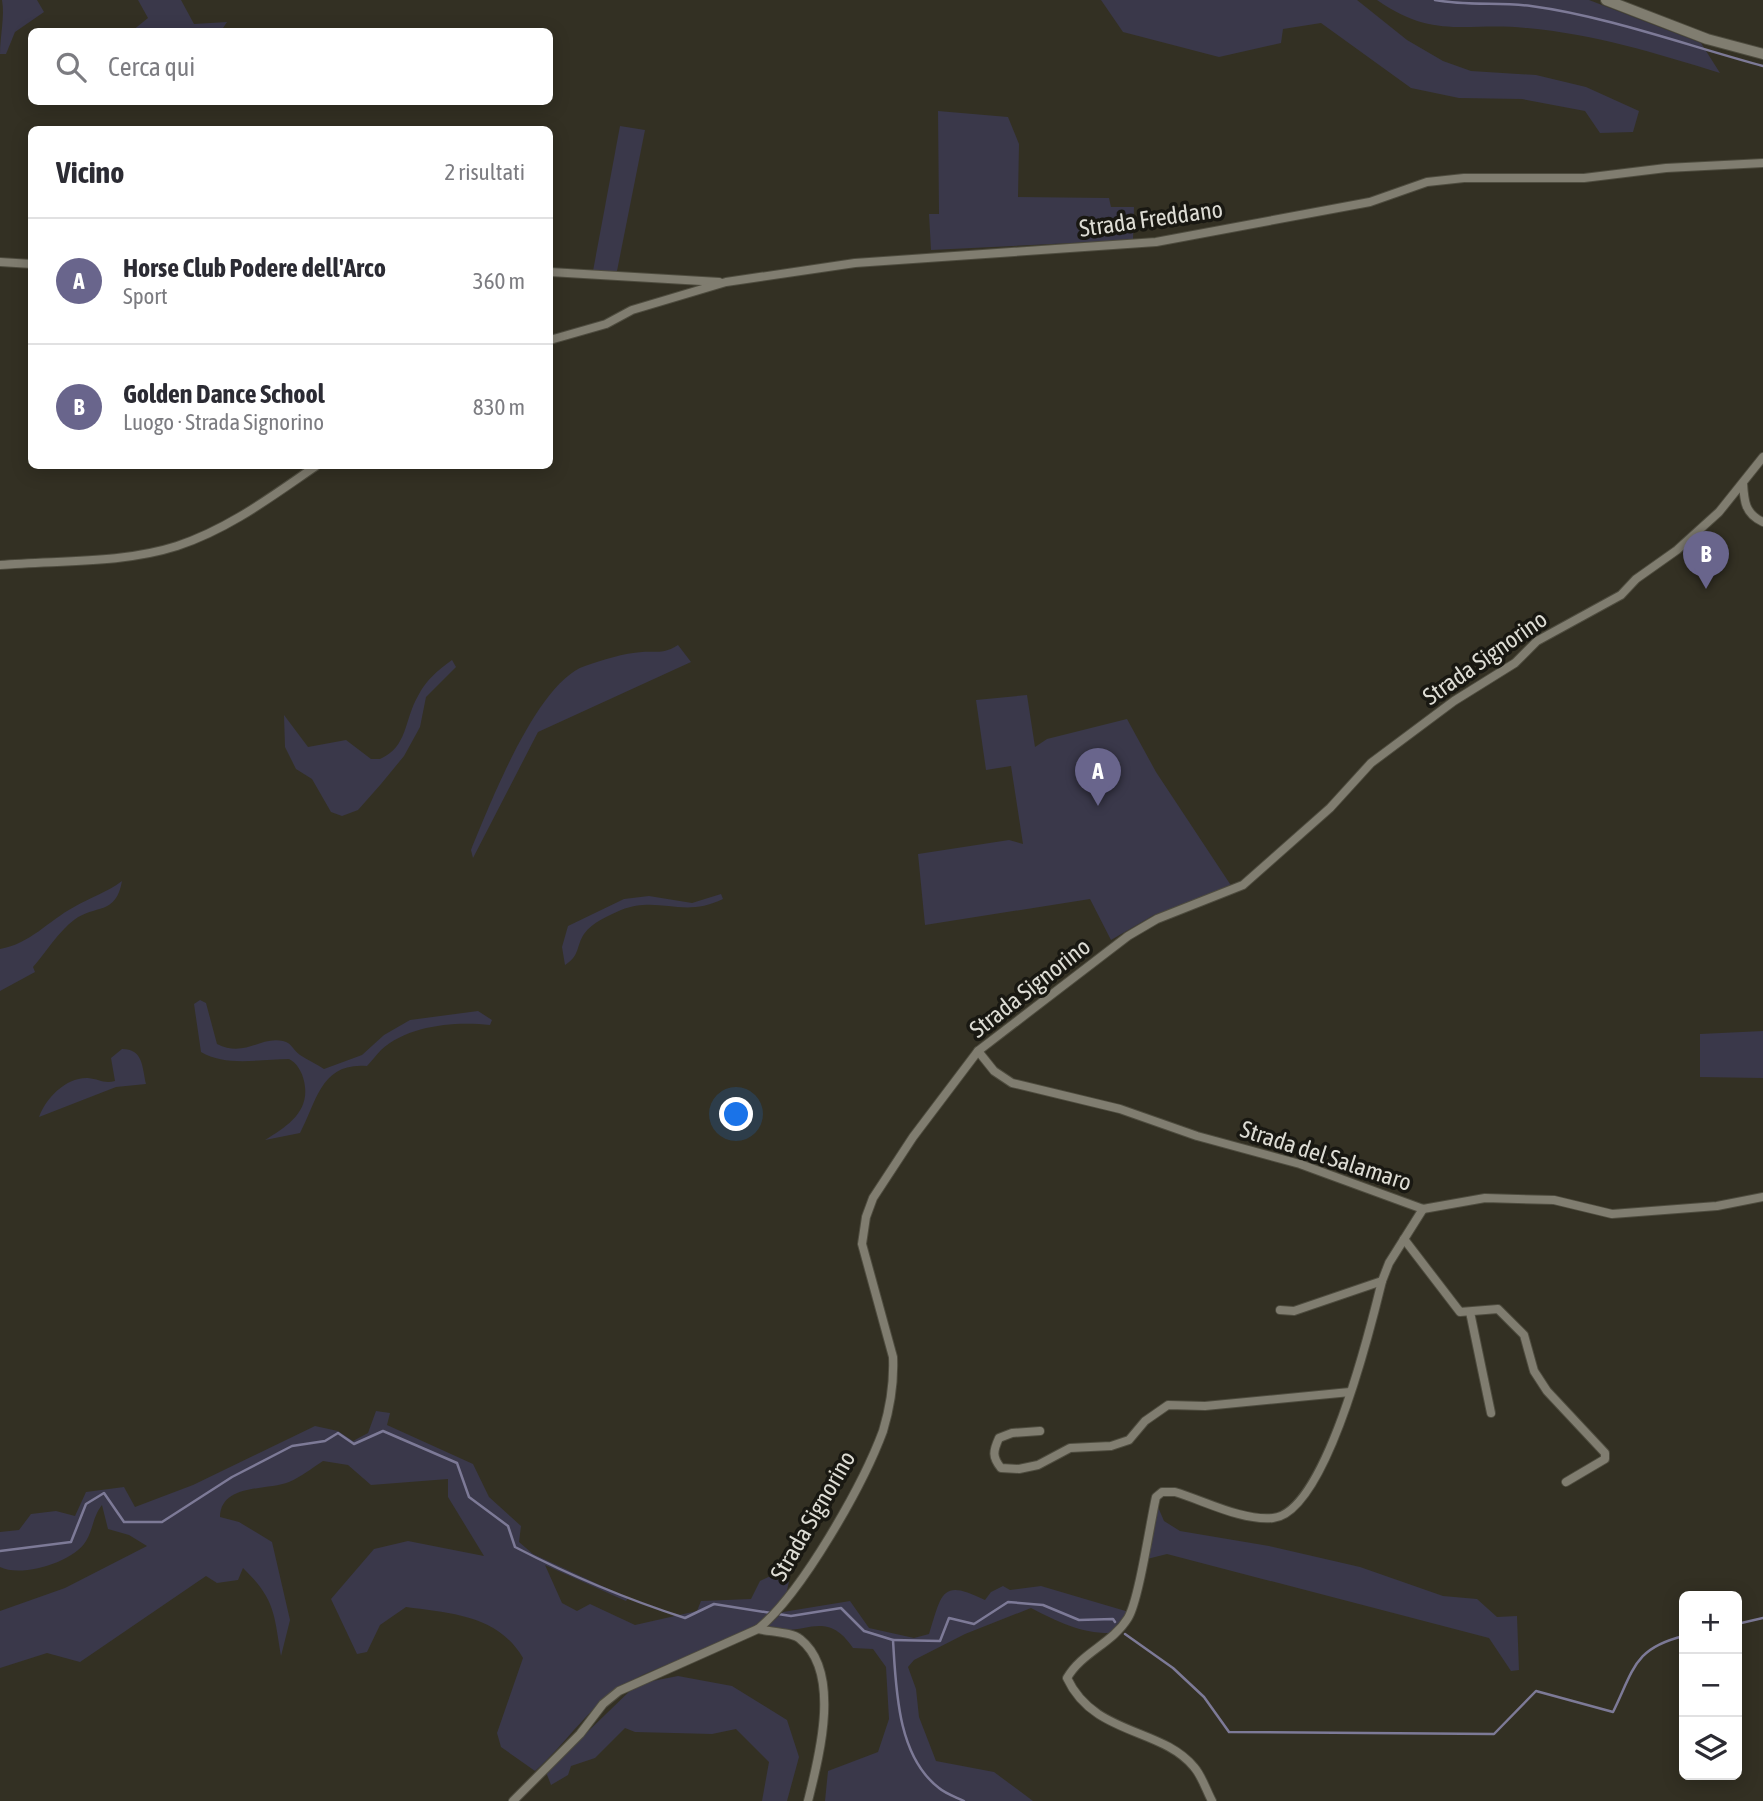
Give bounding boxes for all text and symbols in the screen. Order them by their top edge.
search box [28,28,553,105]
icon: search [52,48,90,86]
text: Cerca qui [108,52,195,82]
text: Vicino [56,155,124,189]
text: 2 risultati [444,159,525,185]
street label: Strada Freddano [1078,195,1224,242]
text: Horse Club Podere dell'Arco [123,253,386,283]
text: A [73,268,85,294]
text: 360 m [473,268,525,294]
text: Sport [123,283,168,309]
text: Golden Dance School [123,379,325,409]
text: B [74,394,84,420]
text: 830 m [473,394,525,420]
text: Luogo · Strada Signorino [123,409,324,435]
pin: B [1683,531,1729,589]
street label: Strada Signorino [1418,605,1552,710]
pin: A [1075,748,1121,806]
street label: Strada Signorino [964,932,1095,1043]
your location [719,1097,753,1131]
street label: Strada del Salamaro [1237,1115,1415,1196]
street label: Strada Signorino [765,1446,860,1585]
map controls [1679,1591,1742,1780]
button: + [1679,1591,1742,1654]
button: − [1679,1654,1742,1717]
button: layers [1679,1717,1742,1780]

